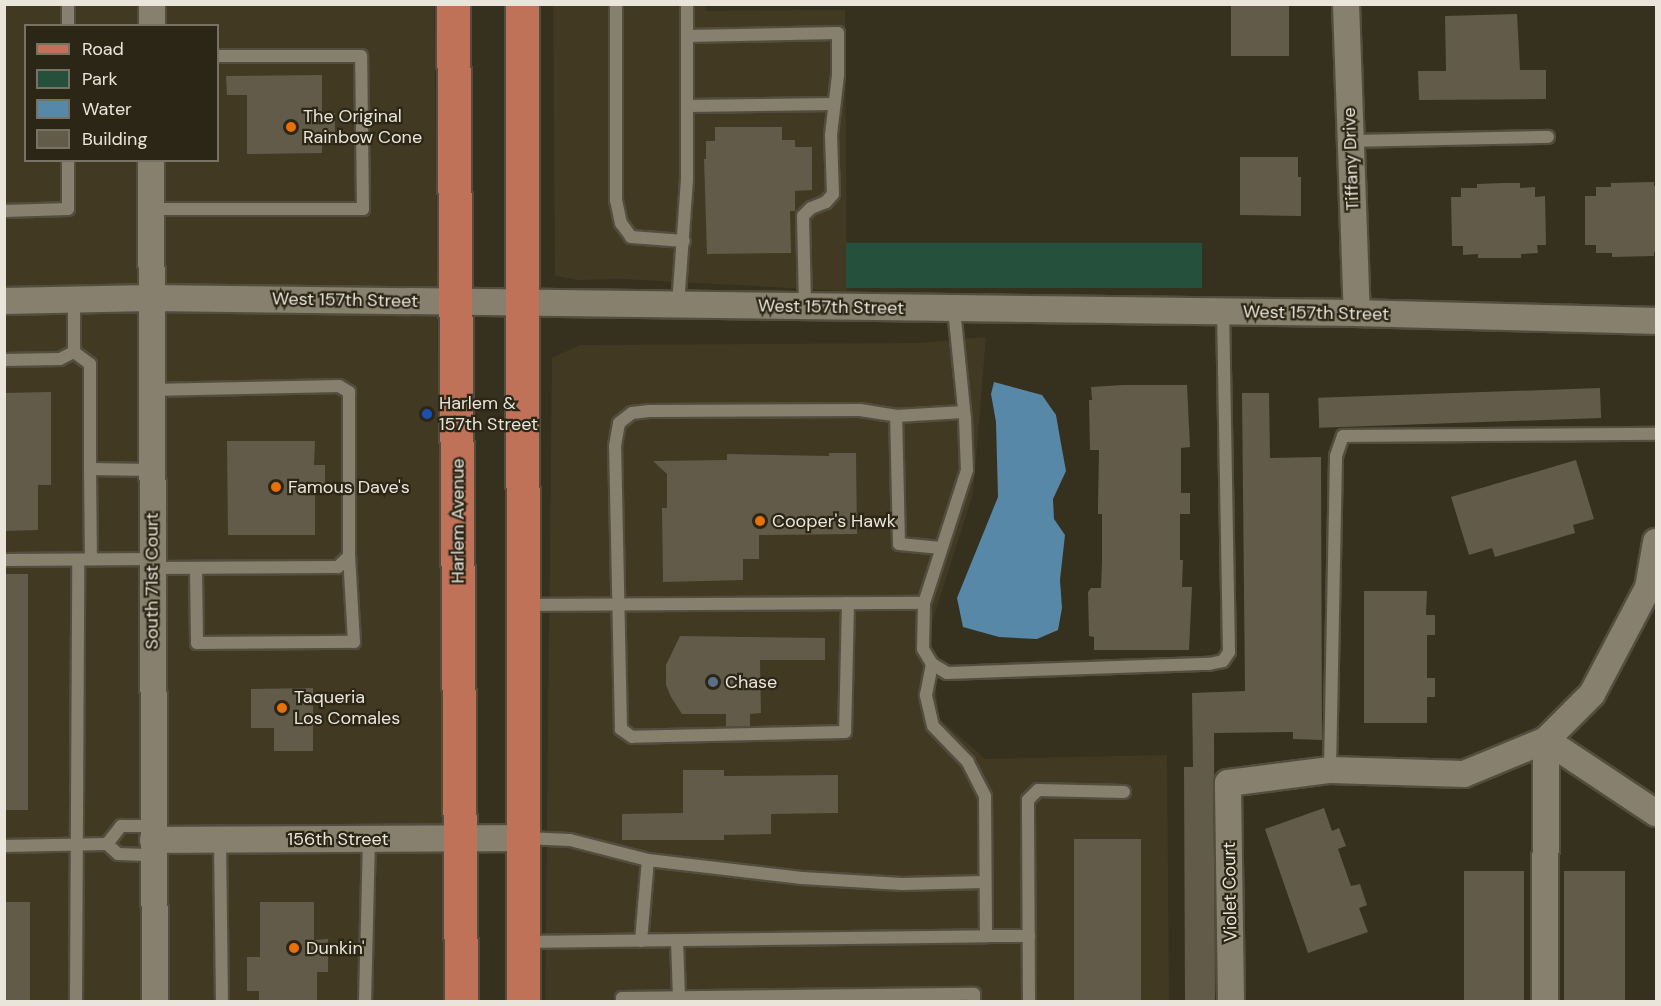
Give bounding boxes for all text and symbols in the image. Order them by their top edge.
legend [24,24,219,162]
text: Road [82,37,124,61]
text: Park [82,67,118,91]
text: Water [82,97,132,121]
place label: The Original Rainbow Cone [303,106,422,148]
street label: Tiffany Drive [1338,107,1364,211]
marker: The Original Rainbow Cone [284,120,298,134]
text: Building [82,127,147,151]
street label: West 157th Street [272,288,418,312]
street label: West 157th Street [758,295,904,319]
street label: West 157th Street [1243,301,1389,325]
place label: Harlem & 157th Street [439,393,538,436]
marker: Harlem & 157th Street [420,407,434,421]
street label: Harlem Avenue [447,459,469,583]
place label: Famous Dave's [288,476,410,498]
marker: Famous Dave's [269,480,283,494]
place label: Cooper's Hawk [772,510,896,532]
street label: South 71st Court [141,512,163,650]
marker: Cooper's Hawk [753,514,767,528]
place label: Chase [725,671,777,693]
marker: Chase [706,675,720,689]
place label: Taqueria Los Comales [294,687,400,730]
marker: Taqueria Los Comales [275,701,289,715]
street label: 156th Street [287,828,389,850]
street label: Violet Court [1218,842,1242,942]
place label: Dunkin' [306,937,365,959]
marker: Dunkin' [287,941,301,955]

